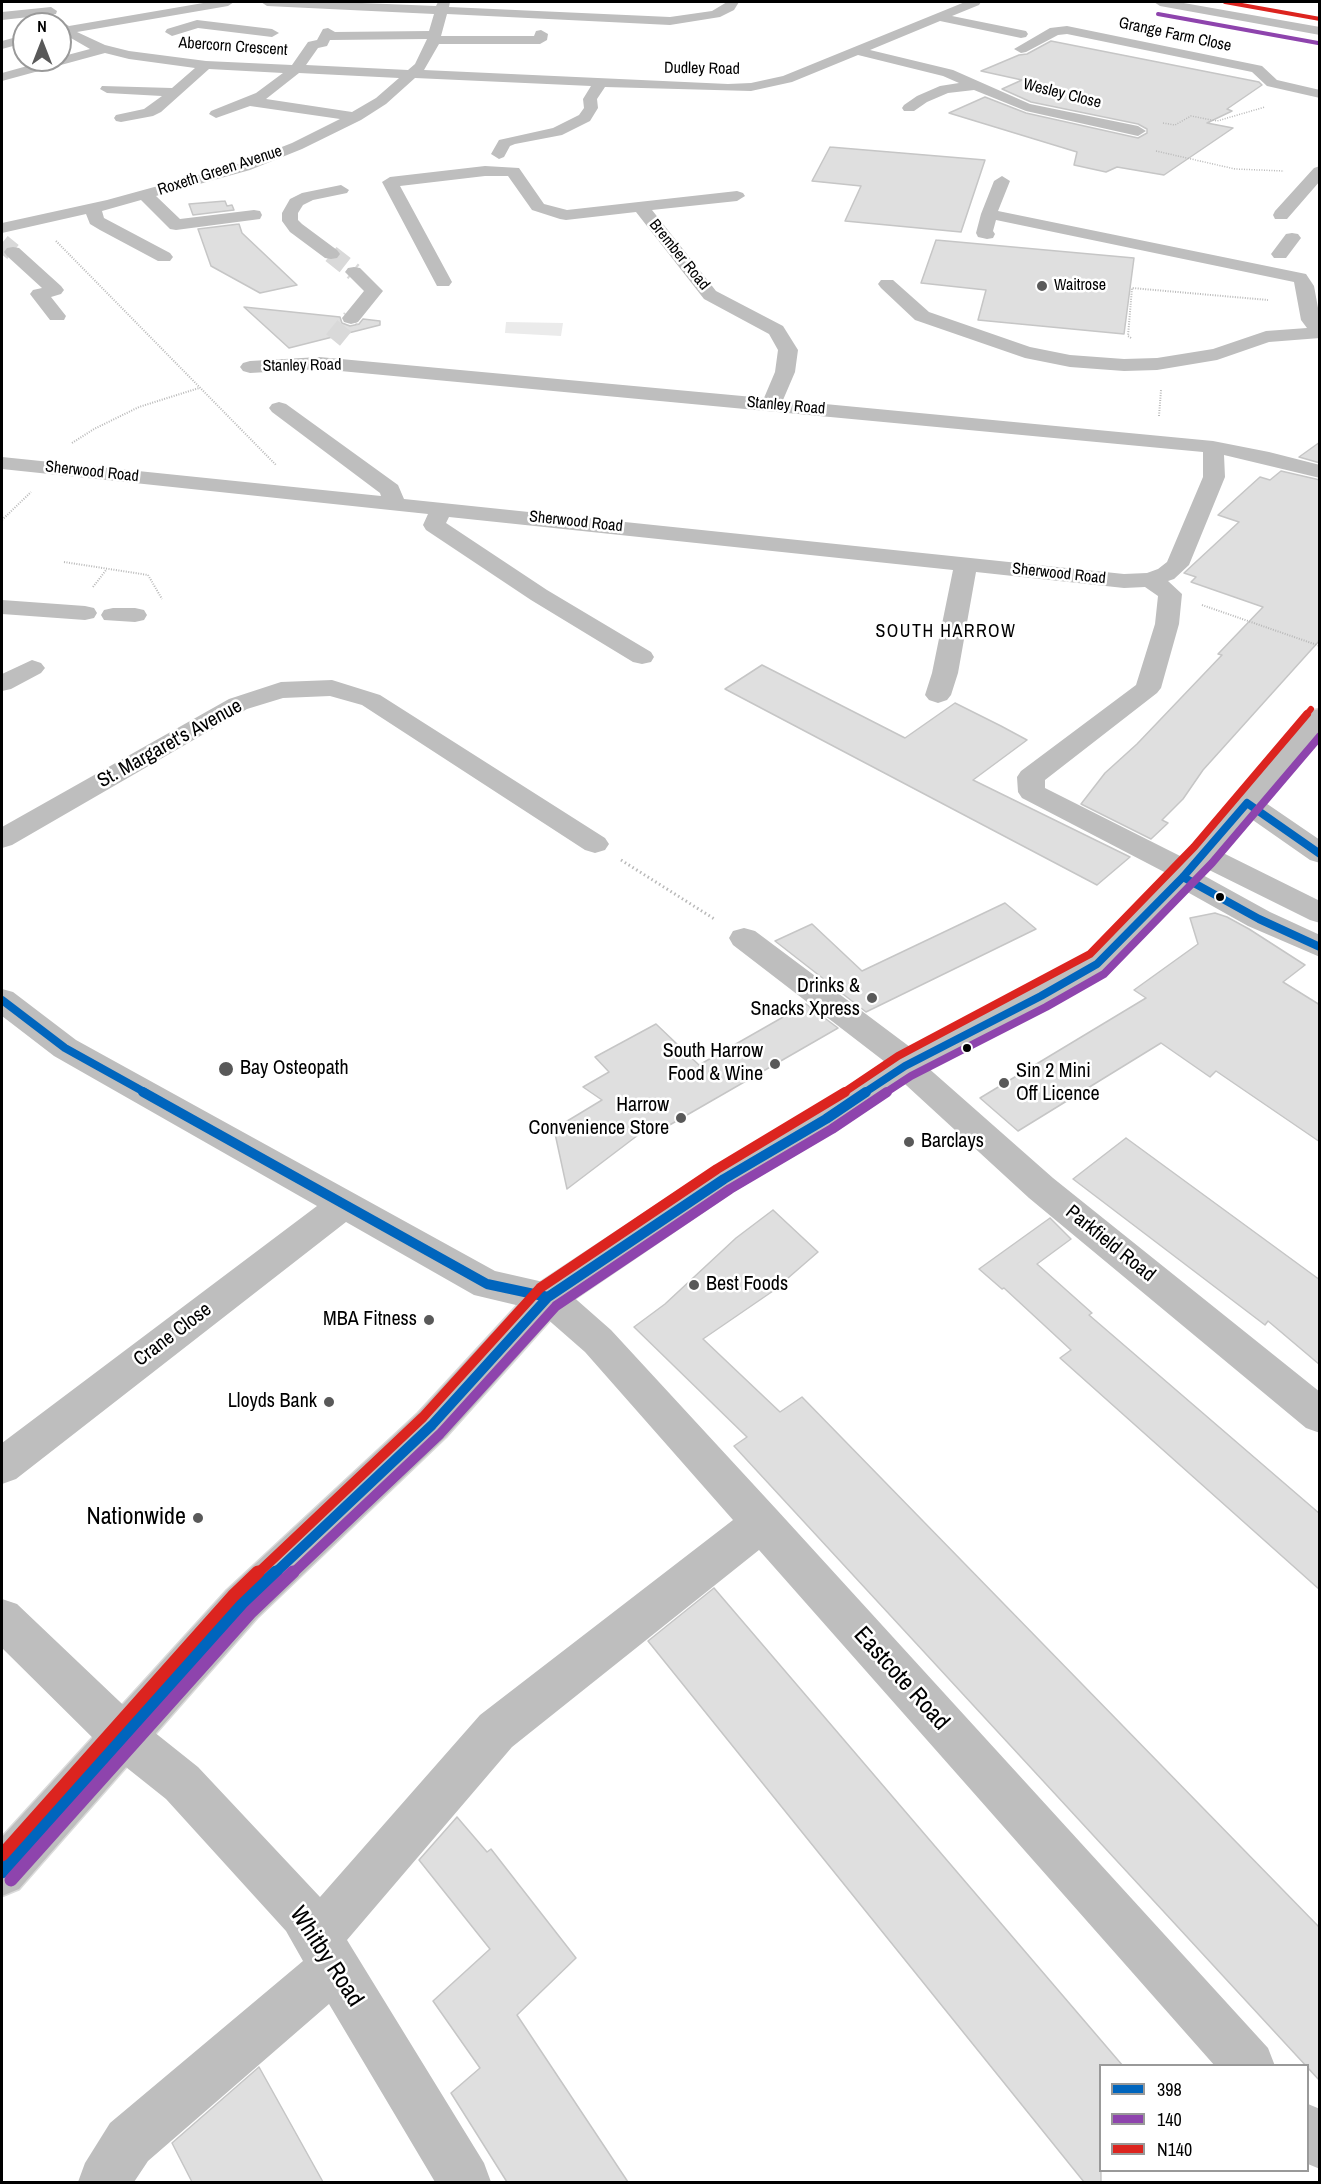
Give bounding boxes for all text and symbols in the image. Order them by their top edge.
north arrow [12,12,72,72]
street label: Grange Farm Close [1117,14,1233,56]
text: N [37,15,47,37]
street label: Abercorn Crescent [178,34,288,60]
street label: Dudley Road [664,59,740,79]
street label: Wesley Close [1021,75,1103,113]
street label: Roxeth Green Avenue [155,142,285,200]
street label: Brember Road [645,216,713,294]
place label: Waitrose [1054,276,1106,296]
marker: Waitrose [1035,279,1049,293]
street label: Stanley Road [262,356,342,376]
street label: Stanley Road [746,393,826,419]
street label: Sherwood Road [44,458,140,486]
street label: Sherwood Road [528,508,624,536]
street label: Sherwood Road [1011,560,1107,588]
district label: SOUTH HARROW [876,621,1016,643]
street label: St. Margaret's Avenue [94,694,246,794]
unlabelled marker [1214,891,1226,903]
place label: Drinks & Snacks Xpress [751,975,860,1022]
marker: Drinks & Snacks Xpress [865,991,879,1005]
place label: South Harrow Food & Wine [663,1040,763,1087]
unlabelled marker [961,1042,973,1054]
place label: Bay Osteopath [240,1057,348,1081]
marker: South Harrow Food & Wine [768,1057,782,1071]
marker: Bay Osteopath [217,1060,235,1078]
place label: Sin 2 Mini Off Licence [1016,1060,1100,1107]
marker: Sin 2 Mini Off Licence [997,1076,1011,1090]
place label: Harrow Convenience Store [529,1094,669,1141]
marker: Harrow Convenience Store [674,1111,688,1125]
place label: Barclays [921,1130,984,1154]
marker: Barclays [902,1135,916,1149]
street label: Parkfield Road [1060,1201,1160,1287]
place label: Best Foods [706,1273,788,1297]
marker: Best Foods [687,1278,701,1292]
street label: Crane Close [129,1298,217,1372]
place label: MBA Fitness [323,1308,417,1332]
marker: MBA Fitness [422,1313,436,1327]
place label: Lloyds Bank [228,1390,317,1414]
marker: Lloyds Bank [322,1395,336,1409]
place label: Nationwide [86,1504,186,1532]
marker: Nationwide [191,1511,205,1525]
street label: Eastcote Road [847,1621,955,1737]
street label: Whitby Road [283,1901,369,2013]
legend [1099,2064,1309,2172]
text: 398 [1157,2077,1182,2102]
text: 140 [1157,2107,1182,2132]
text: N140 [1157,2137,1192,2162]

